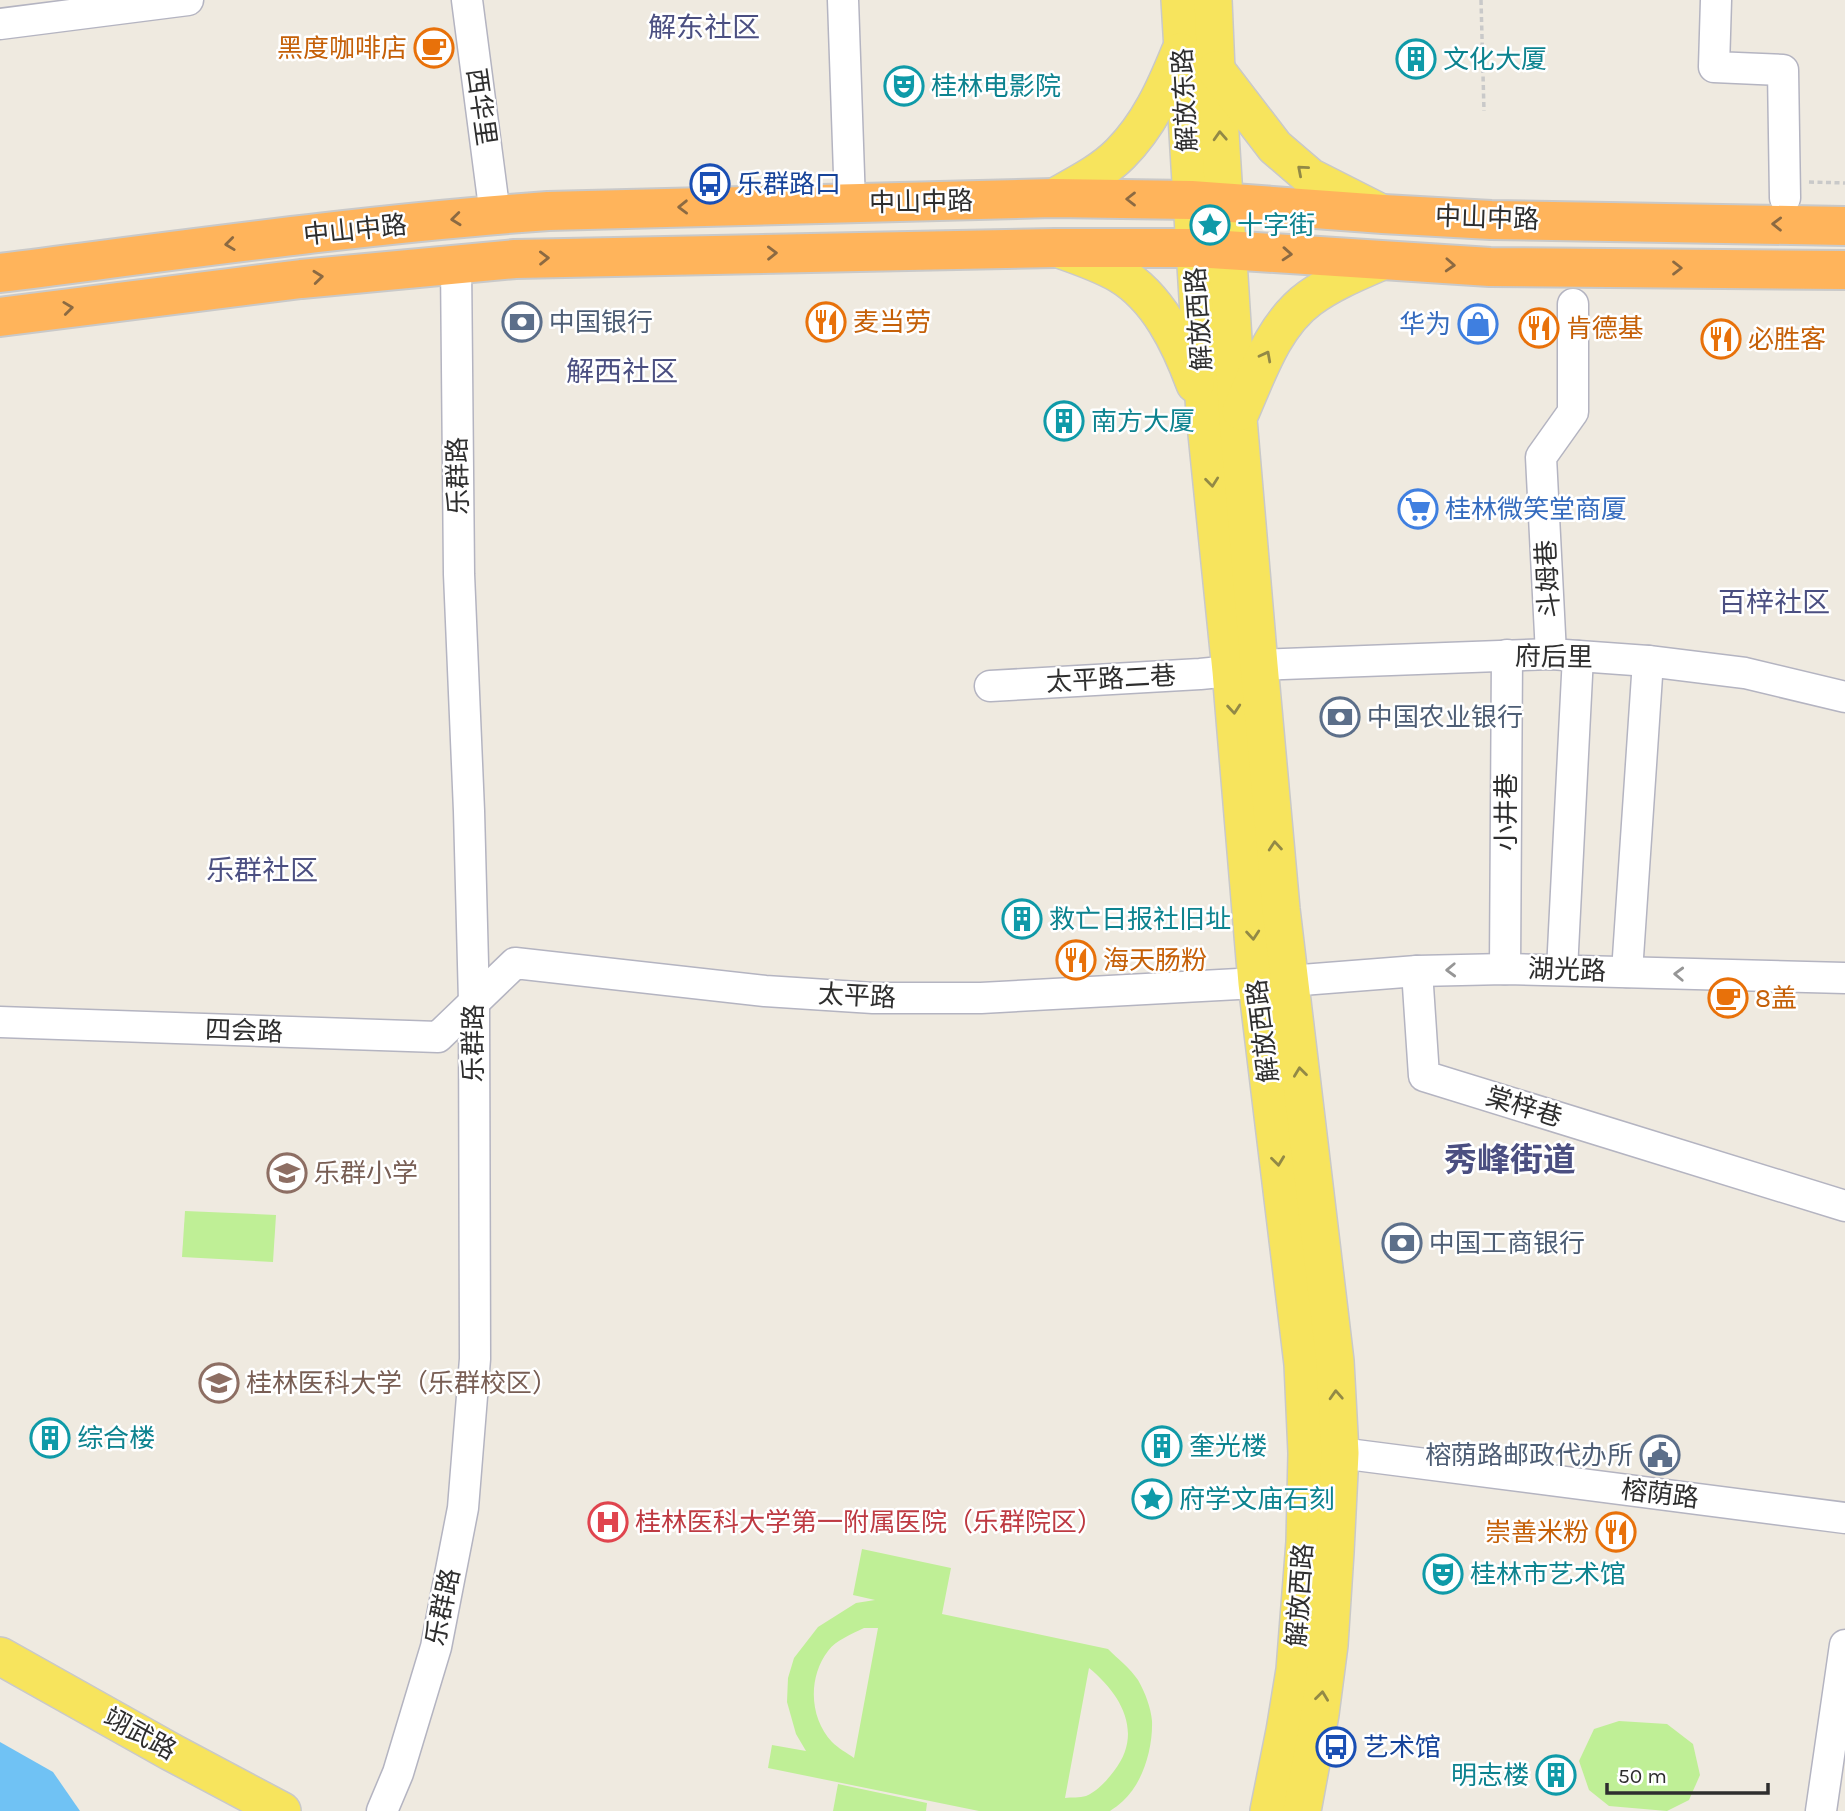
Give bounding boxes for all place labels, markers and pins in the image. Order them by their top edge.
cafe icon: 黑度咖啡店 [413,27,455,69]
place label: 黑度咖啡店 [277,33,407,64]
building icon: 文化大厦 [1395,38,1437,80]
place label: 文化大厦 [1443,44,1547,75]
theatre icon: 桂林电影院 [883,65,925,107]
place label: 桂林电影院 [931,71,1061,102]
bus stop icon: 乐群路口 [689,163,731,205]
place label: 乐群路口 [737,169,841,200]
place icon: 十字街 [1189,204,1231,246]
place label: 十字街 [1237,210,1315,241]
bank icon: 中国银行 [501,301,543,343]
restaurant icon: 麦当劳 [805,301,847,343]
shop icon: 华为 [1457,303,1499,345]
place label: 中国银行 [549,307,653,338]
place label: 麦当劳 [853,307,931,338]
restaurant icon: 肯德基 [1518,307,1560,349]
place label: 华为 [1399,309,1451,340]
place label: 肯德基 [1566,313,1644,344]
restaurant icon: 必胜客 [1700,318,1742,360]
place label: 必胜客 [1748,324,1826,355]
building icon: 南方大厦 [1043,400,1085,442]
place label: 南方大厦 [1091,406,1195,437]
supermarket icon: 桂林微笑堂商厦 [1397,488,1439,530]
place label: 桂林微笑堂商厦 [1445,494,1627,525]
bank icon: 中国农业银行 [1319,696,1361,738]
place label: 中国农业银行 [1367,702,1523,733]
building icon: 救亡日报社旧址 [1001,898,1043,940]
place label: 救亡日报社旧址 [1049,904,1231,935]
restaurant icon: 海天肠粉 [1055,939,1097,981]
place label: 海天肠粉 [1103,945,1207,976]
cafe icon: 8盖 [1707,977,1749,1019]
place label: 8盖 [1755,983,1797,1014]
school or university icon: 乐群小学 [266,1152,308,1194]
place label: 乐群小学 [314,1158,418,1189]
bank icon: 中国工商银行 [1381,1222,1423,1264]
place label: 中国工商银行 [1429,1228,1585,1259]
school or university icon: 桂林医科大学（乐群校区） [198,1362,240,1404]
place label: 桂林医科大学（乐群校区） [246,1368,558,1399]
building icon: 综合楼 [29,1417,71,1459]
place label: 综合楼 [77,1423,155,1454]
building icon: 奎光楼 [1141,1425,1183,1467]
place label: 奎光楼 [1189,1431,1267,1462]
public building icon: 榕荫路邮政代办所 [1639,1434,1681,1476]
place label: 榕荫路邮政代办所 [1425,1440,1633,1471]
place icon: 府学文庙石刻 [1131,1478,1173,1520]
place label: 府学文庙石刻 [1179,1484,1335,1515]
hospital icon: 桂林医科大学第一附属医院（乐群院区） [587,1501,629,1543]
place label: 桂林医科大学第一附属医院（乐群院区） [635,1507,1103,1538]
restaurant icon: 崇善米粉 [1595,1511,1637,1553]
place label: 崇善米粉 [1485,1517,1589,1548]
theatre icon: 桂林市艺术馆 [1422,1553,1464,1595]
place label: 桂林市艺术馆 [1470,1559,1626,1590]
bus stop icon: 艺术馆 [1315,1726,1357,1768]
place label: 艺术馆 [1363,1732,1441,1763]
building icon: 明志楼 [1535,1754,1577,1796]
place label: 明志楼 [1451,1760,1529,1791]

